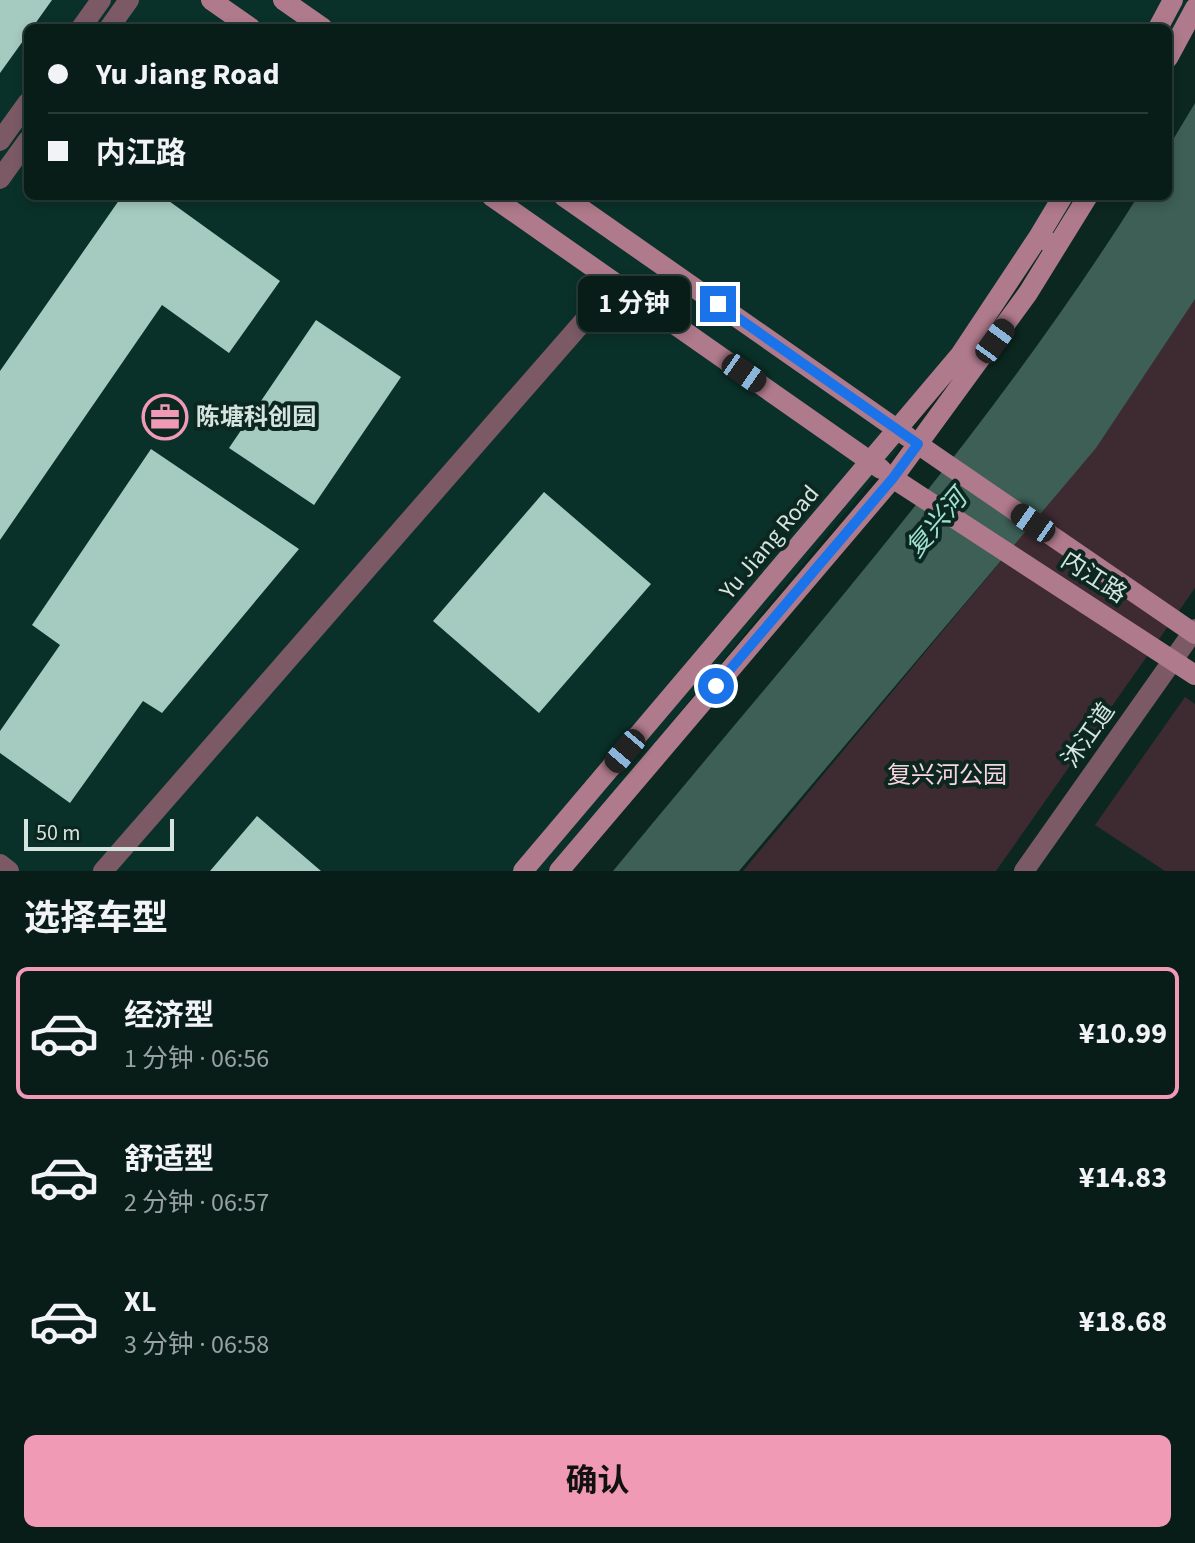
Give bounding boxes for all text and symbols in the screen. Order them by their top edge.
text: Yu Jiang Road [96,53,280,96]
text: 内江路 [96,132,186,175]
callout: 1 分钟 [578,276,690,332]
text: 1 分钟 [599,285,669,322]
route end [700,286,736,322]
car [971,315,1019,367]
car [717,349,771,397]
office icon: 陈塘科创园 [141,393,189,441]
place label: 陈塘科创园 [196,400,316,435]
street label: Yu Jiang Road [710,478,828,608]
water label: 复兴河 [897,478,979,565]
car [1006,499,1060,547]
street label: 内江路 [1054,543,1133,612]
route start [698,668,734,704]
street label: 沐江道 [1053,696,1123,775]
car [600,725,650,777]
park label: 复兴河公园 [887,758,1007,793]
scale bar [24,815,174,851]
text: 50 m [36,817,81,849]
text: 选择车型 [24,893,168,944]
text: 经济型 [124,994,214,1037]
icon: car [28,997,100,1069]
text: ¥10.99 [1079,1012,1167,1055]
text: 1 分钟 · 06:56 [124,1040,269,1077]
text: 舒适型 [124,1138,214,1181]
icon: car [28,1141,100,1213]
text: ¥14.83 [1079,1156,1167,1199]
text: 2 分钟 · 06:57 [124,1184,269,1221]
text: XL [124,1280,157,1323]
icon: car [28,1285,100,1357]
text: ¥18.68 [1079,1300,1167,1343]
text: 3 分钟 · 06:58 [124,1326,269,1363]
button: 确认 [24,1435,1171,1527]

